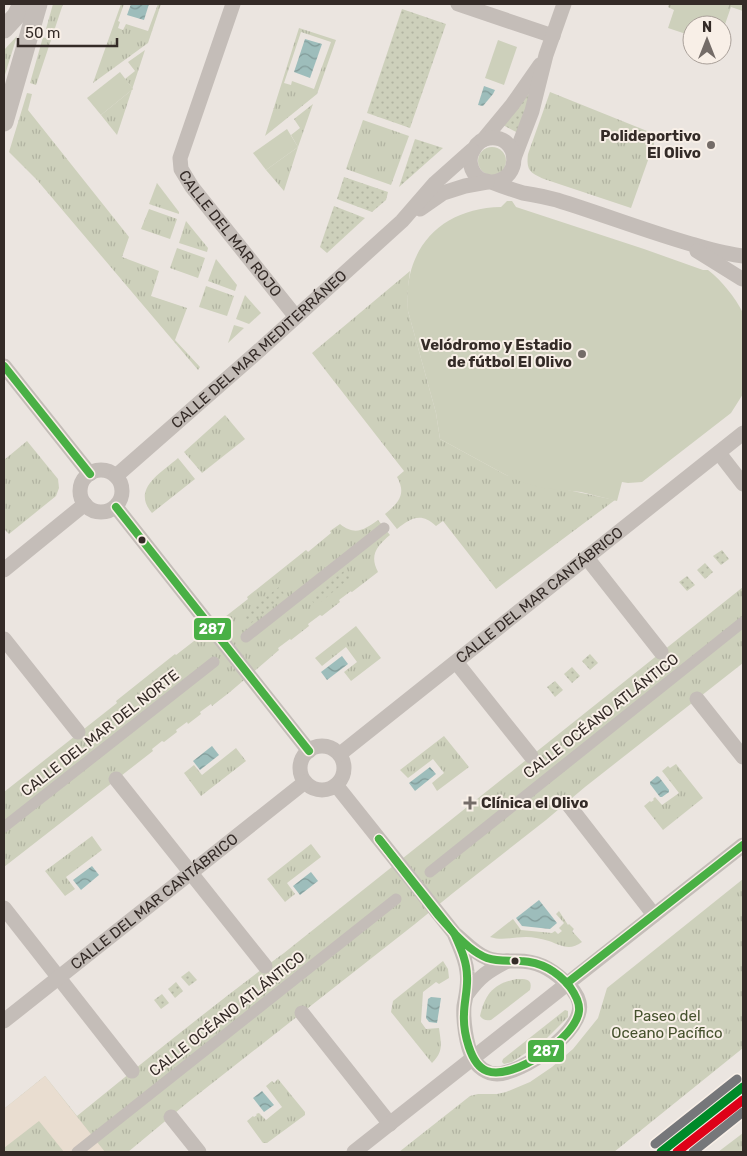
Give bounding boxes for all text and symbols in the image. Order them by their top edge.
scale bar [18,15,116,47]
north arrow [682,15,732,65]
text: N [702,19,712,36]
text: 50 m [25,24,60,42]
place label: Polideportivo El Olivo [600,127,701,162]
marker: Polideportivo El Olivo [705,139,717,151]
street label: CALLE DEL MAR ROJO [175,167,285,300]
street label: CALLE DEL MAR MEDITERRÁNEO [168,267,350,432]
place label: Velódromo y Estadio de fútbol El Olivo [421,336,572,371]
marker: Velódromo y Estadio de fútbol El Olivo [576,348,588,360]
street label: CALLE DEL MAR CANTÁBRICO [452,523,627,667]
unlabelled marker [137,535,147,545]
line badge: 287 [193,617,232,641]
text: 287 [199,621,225,638]
street label: CALLE OCÉANO ATLÁNTICO [520,650,682,782]
street label: CALLE DEL MAR DEL NORTE [17,666,183,800]
place label: Clínica el Olivo [481,794,588,812]
marker: Clínica el Olivo [463,796,477,810]
street label: CALLE DEL MAR CANTÁBRICO [67,830,242,973]
street label: CALLE OCÉANO ATLÁNTICO [146,948,308,1080]
unlabelled marker [510,956,520,966]
park label: Paseo del Oceano Pacífico [611,1007,723,1042]
line badge: 287 [527,1039,565,1063]
text: 287 [533,1043,559,1060]

